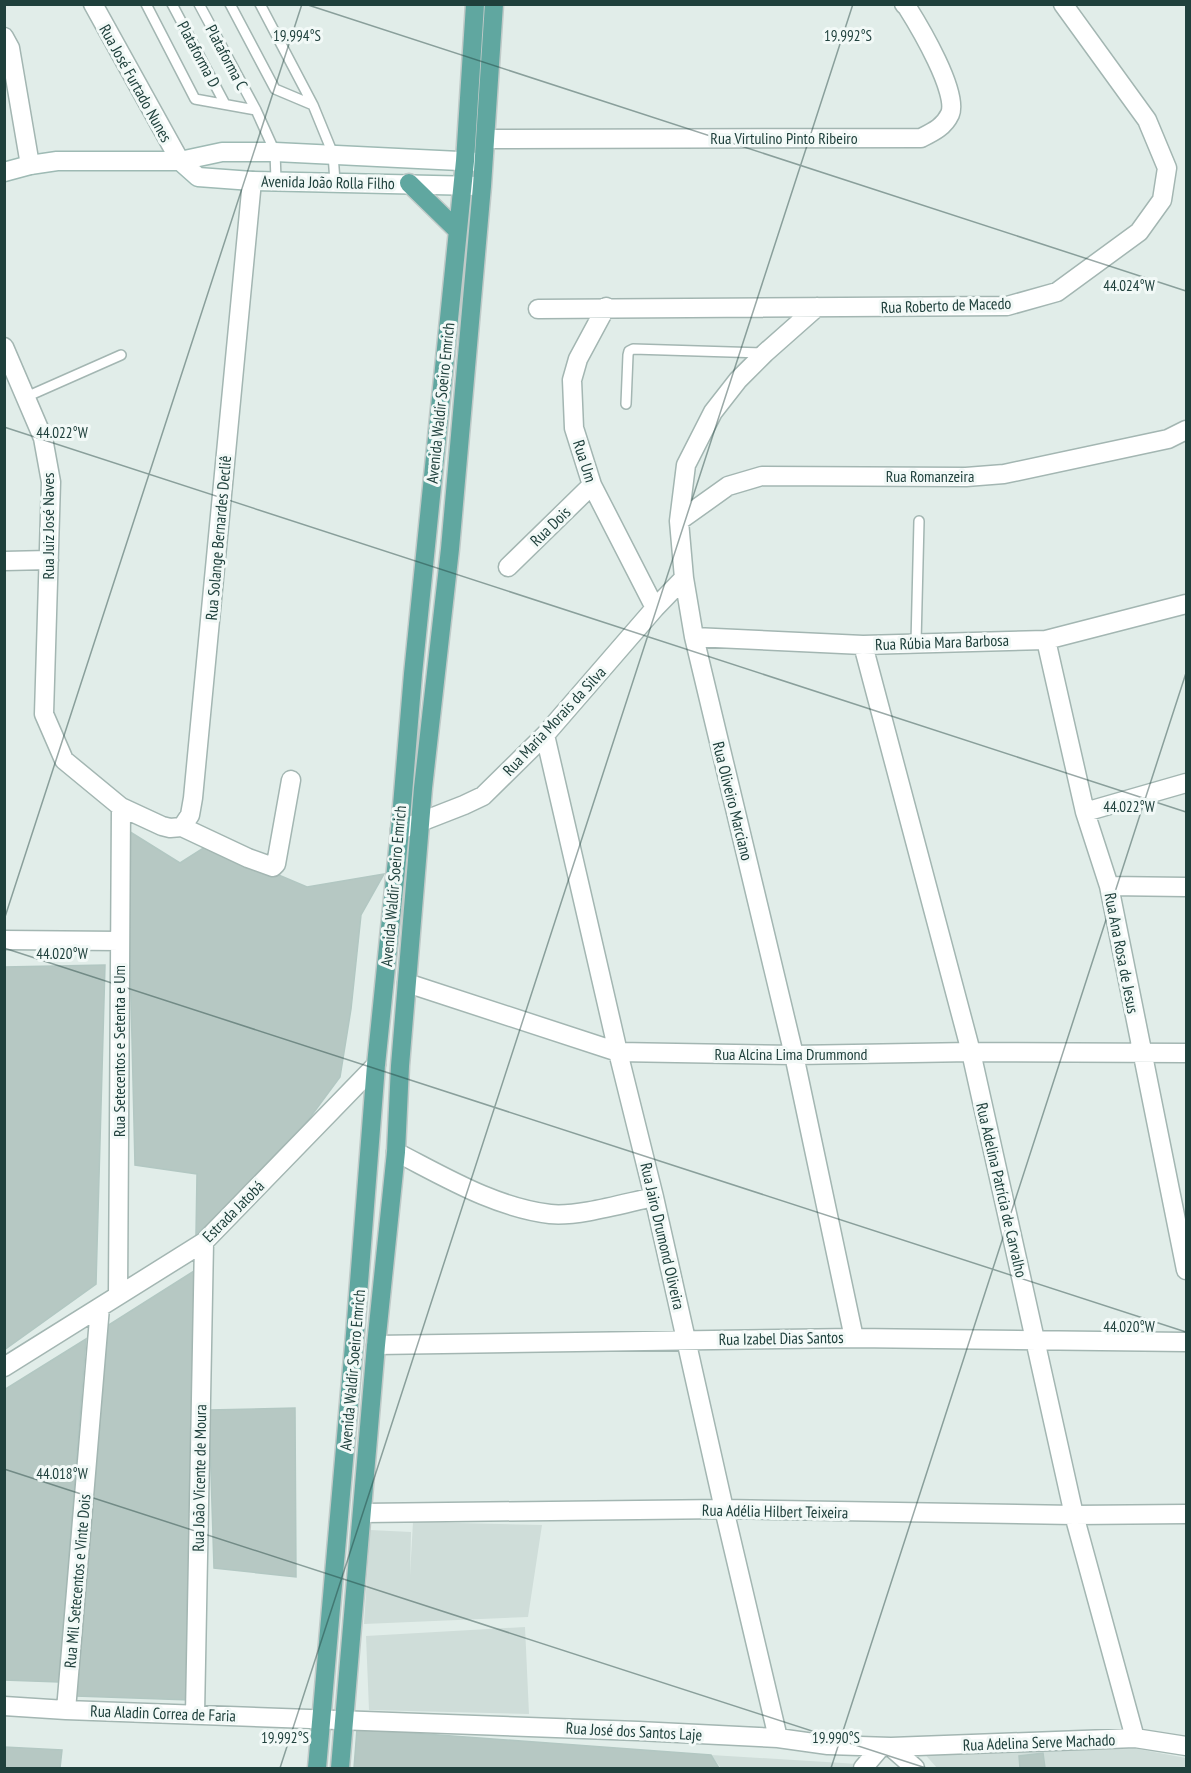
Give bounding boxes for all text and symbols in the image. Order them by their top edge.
street label: Plataforma D [173,17,225,91]
street label: Rua José Furtado Nunes [95,21,177,145]
street label: Plataforma C [202,21,252,93]
text: 19.994°S [273,26,321,45]
text: 19.992°S [824,26,872,45]
street label: Rua Virtulino Pinto Ribeiro [710,128,858,148]
street label: Avenida João Rolla Filho [261,171,395,193]
text: 44.024°W [1103,276,1155,295]
street label: Rua Roberto de Macedo [880,293,1012,317]
street label: Avenida Waldir Soeiro Emrich [422,322,458,484]
text: 44.022°W [36,423,88,442]
street label: Rua Um [569,437,601,485]
street label: Rua Solange Bernardes Decliê [201,455,235,621]
street label: Rua Romanzeira [886,466,974,486]
street label: Rua Juiz José Naves [38,473,58,579]
street label: Rua Dois [526,502,574,550]
street label: Rua Rúbia Mara Barbosa [875,630,1009,654]
street label: Rua Maria Morais da Silva [498,662,610,780]
street label: Rua Oliveiro Marciano [709,739,757,863]
text: 44.022°W [1103,797,1155,816]
street label: Avenida Waldir Soeiro Emrich [376,805,410,967]
street label: Rua Ana Rosa de Jesus [1100,891,1144,1015]
text: 44.020°W [36,944,88,963]
street label: Rua Setecentos e Setenta e Um [109,965,129,1137]
street label: Rua Alcina Lima Drummond [714,1044,868,1064]
street label: Rua Adelina Patrícia de Carvalho [972,1101,1032,1279]
street label: Rua Jairo Drumond Oliveira [636,1161,690,1311]
street label: Estrada Jatobá [198,1176,268,1246]
street label: Avenida Waldir Soeiro Emrich [335,1289,369,1451]
text: 44.020°W [1103,1317,1155,1336]
street label: Rua Izabel Dias Santos [718,1327,844,1349]
street label: Rua João Vicente de Moura [188,1404,210,1552]
text: 44.018°W [36,1464,88,1483]
street label: Rua Mil Setecentos e Vinte Dois [59,1493,95,1669]
street label: Rua Adélia Hilbert Teixeira [702,1500,848,1522]
street label: Rua Aladin Correa de Faria [90,1700,236,1726]
street label: Rua José dos Santos Laje [565,1717,703,1745]
text: 19.992°S [261,1728,309,1747]
text: 19.990°S [812,1728,860,1747]
street label: Rua Adelina Serve Machado [962,1729,1116,1755]

